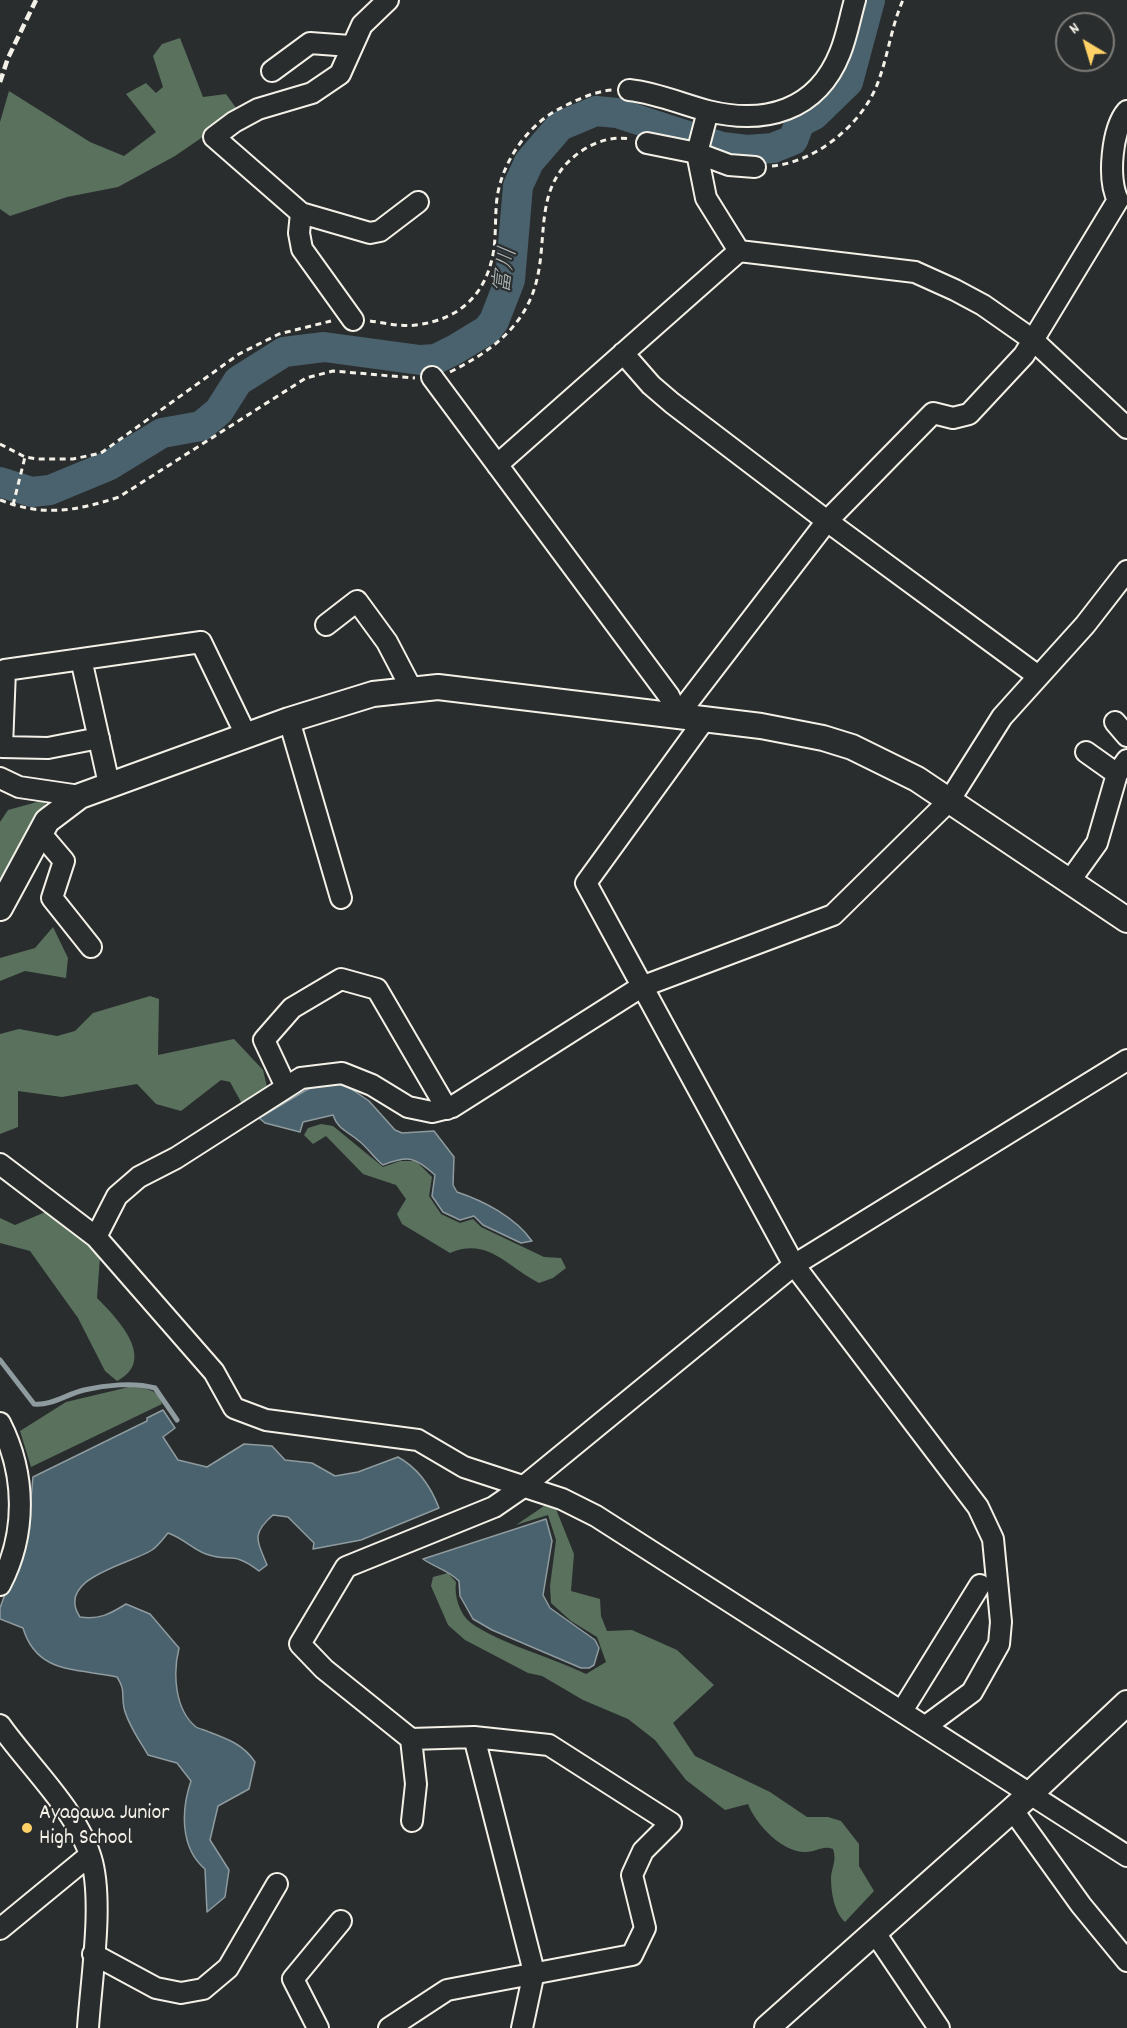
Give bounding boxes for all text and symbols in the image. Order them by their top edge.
north arrow [1055,12,1115,72]
text: N [1065,18,1085,40]
water label: 富川 [490,245,526,297]
place label: Ayagawa Junior High School [39,1802,169,1854]
marker: Ayagawa Junior High School [20,1821,34,1835]

